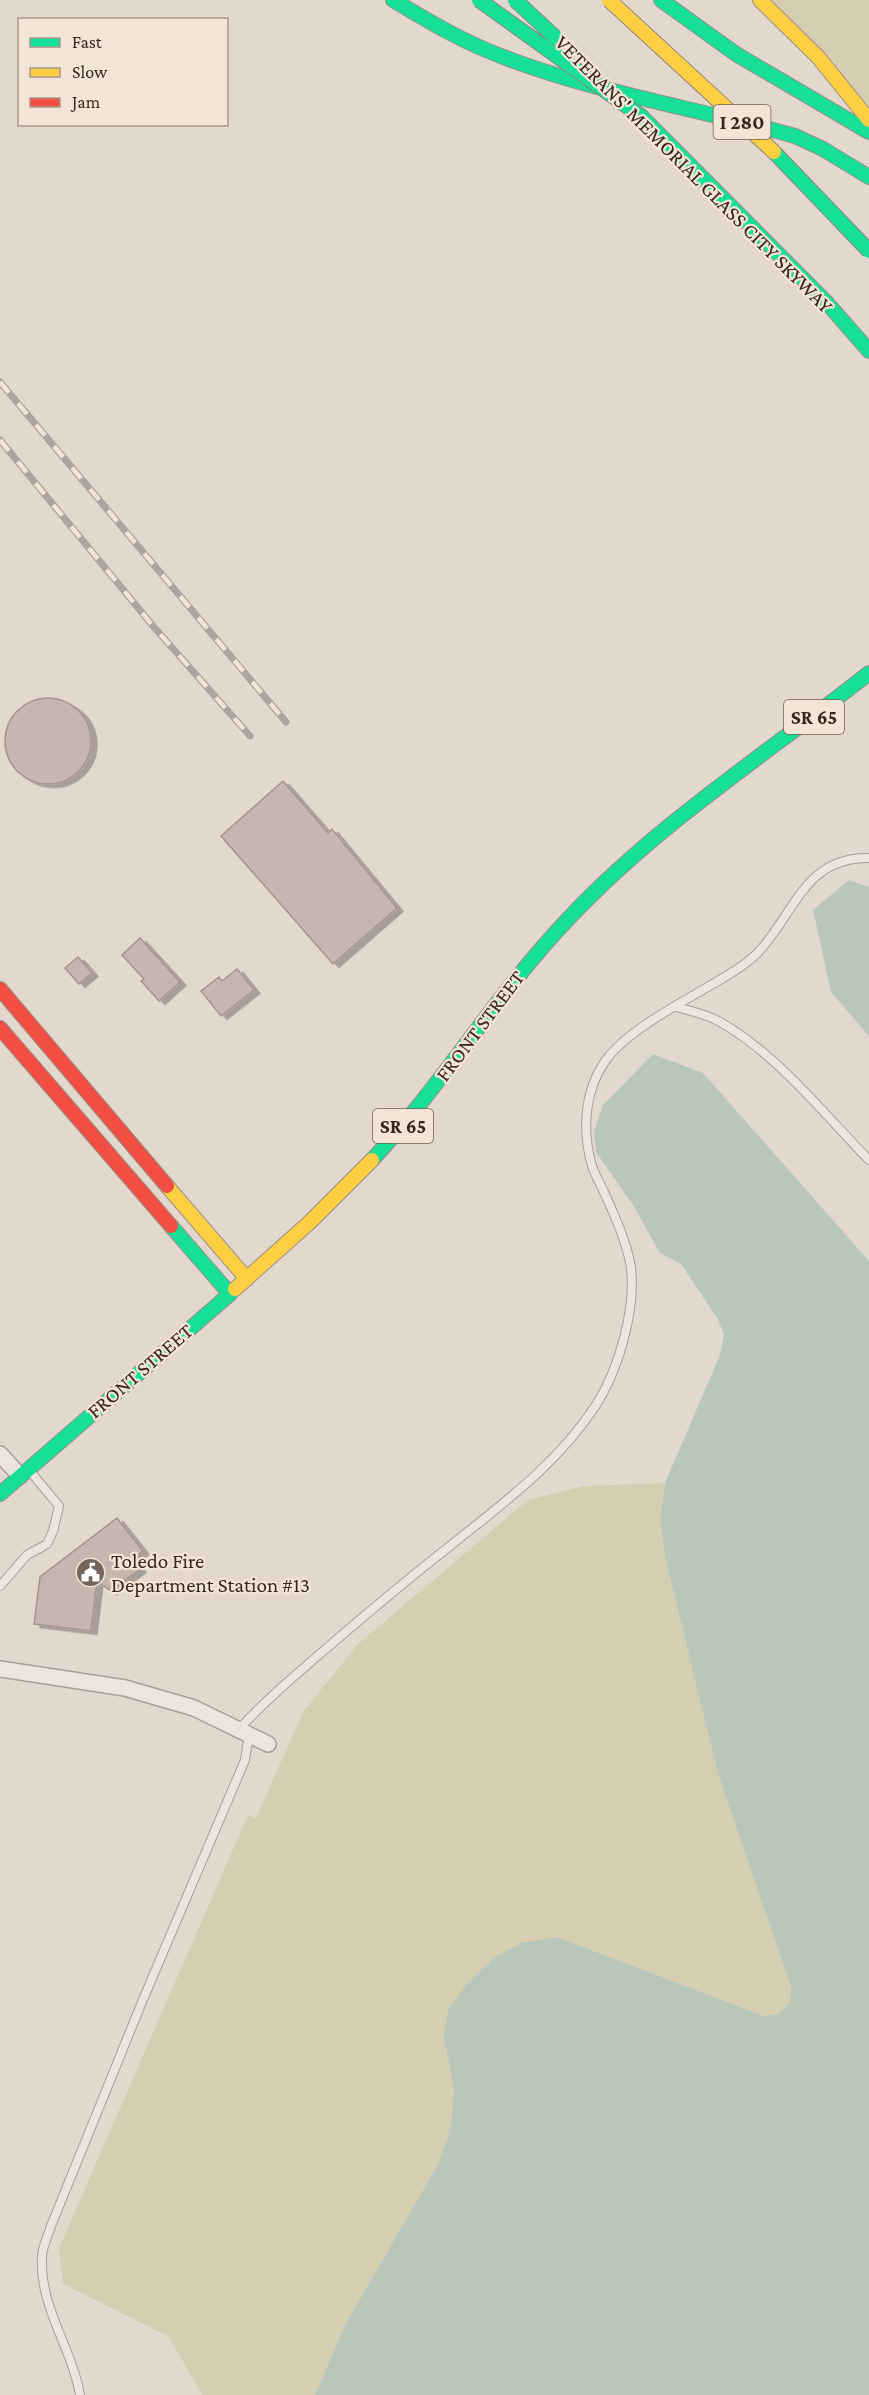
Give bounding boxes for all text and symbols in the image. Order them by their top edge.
legend [18,18,228,126]
street label: VETERANS' MEMORIAL GLASS CITY SKYWAY [550,30,838,318]
text: Fast [72,32,103,52]
text: Slow [72,62,108,82]
text: Jam [70,92,101,112]
road number: I 280 [714,105,771,139]
road number: SR 65 [784,700,844,734]
street label: FRONT STREET [431,966,530,1086]
road number: SR 65 [373,1109,433,1143]
street label: FRONT STREET [82,1318,198,1423]
place label: Toledo Fire Department Station #13 [111,1549,310,1597]
public building icon: Toledo Fire Department Station #13 [74,1557,106,1589]

